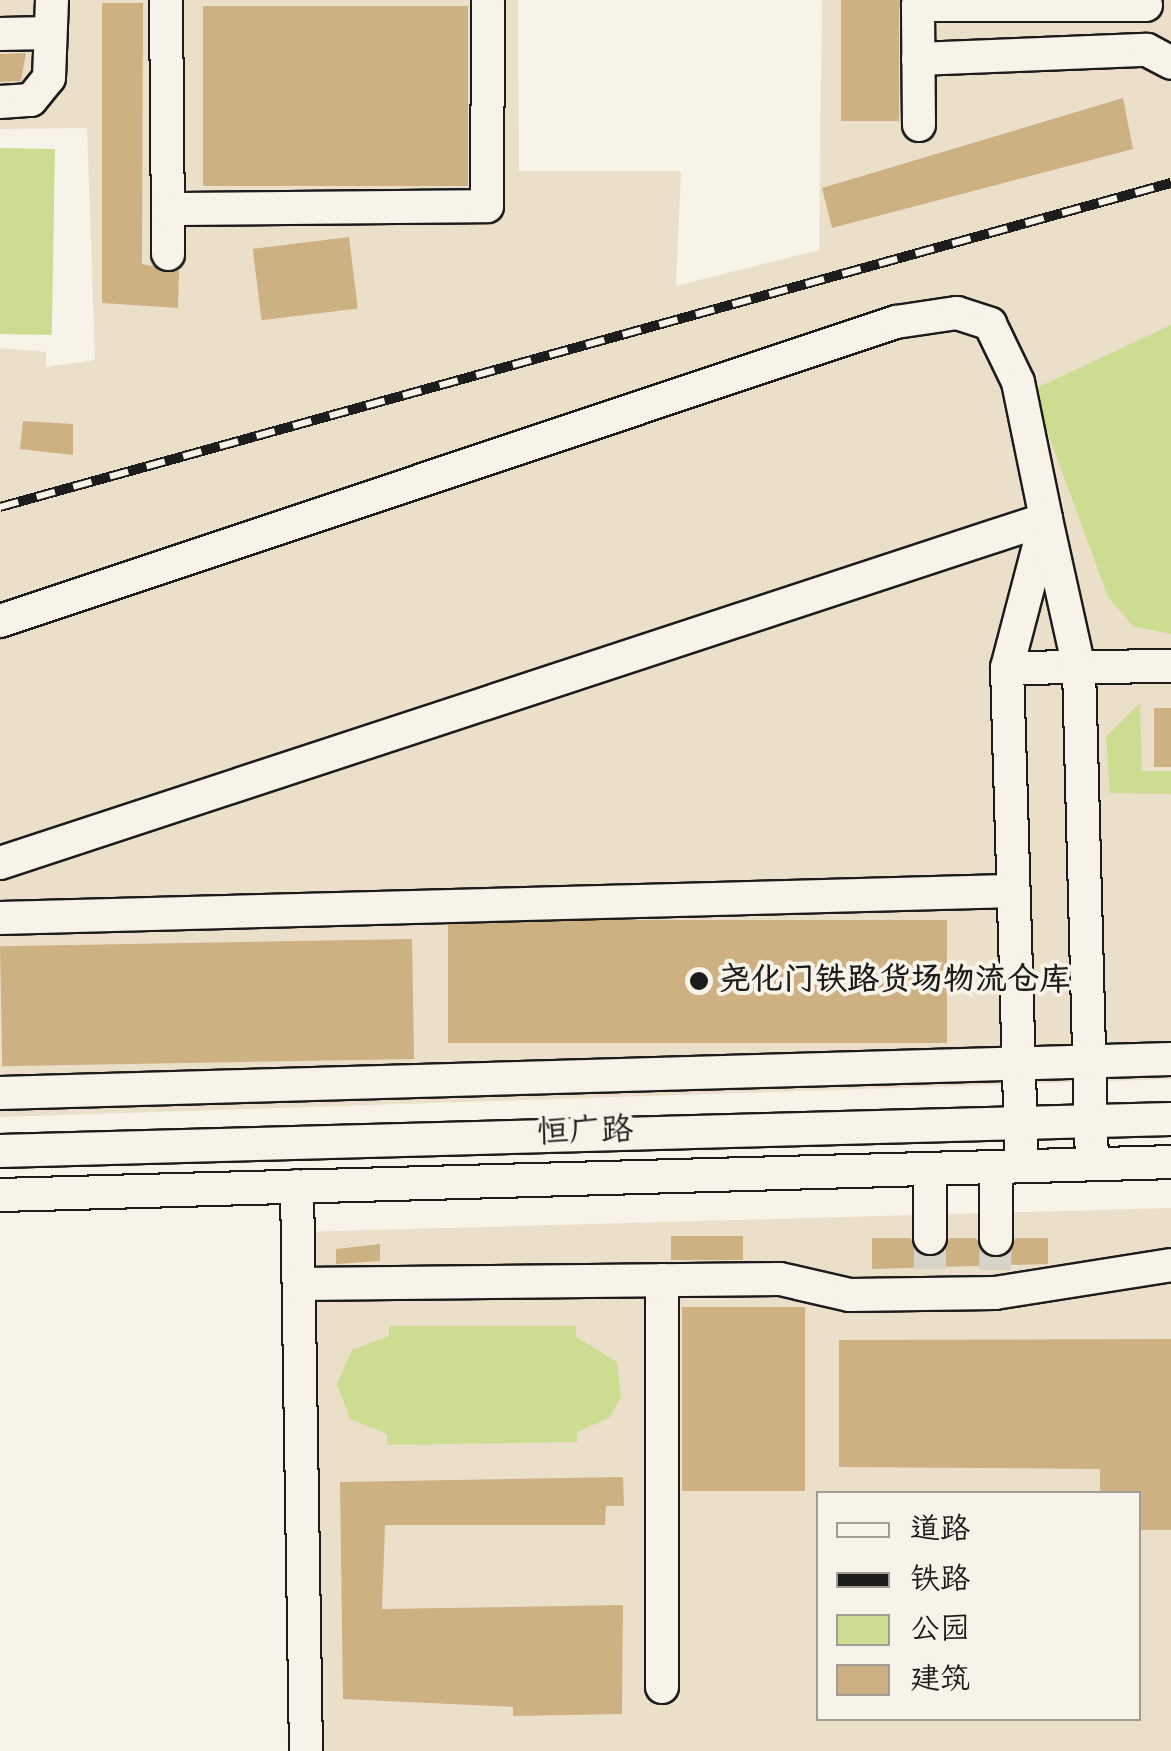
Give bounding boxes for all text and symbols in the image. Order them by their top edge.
place label: 尧化门铁路货场物流仓库 [719,962,1071,1000]
marker: 尧化门铁路货场物流仓库 [688,970,710,992]
street label: 恒广路 [536,1112,634,1154]
legend [816,1491,1141,1721]
text: 道路 [910,1506,970,1554]
text: 铁路 [910,1556,970,1604]
text: 公园 [910,1606,970,1654]
text: 建筑 [910,1656,970,1704]

